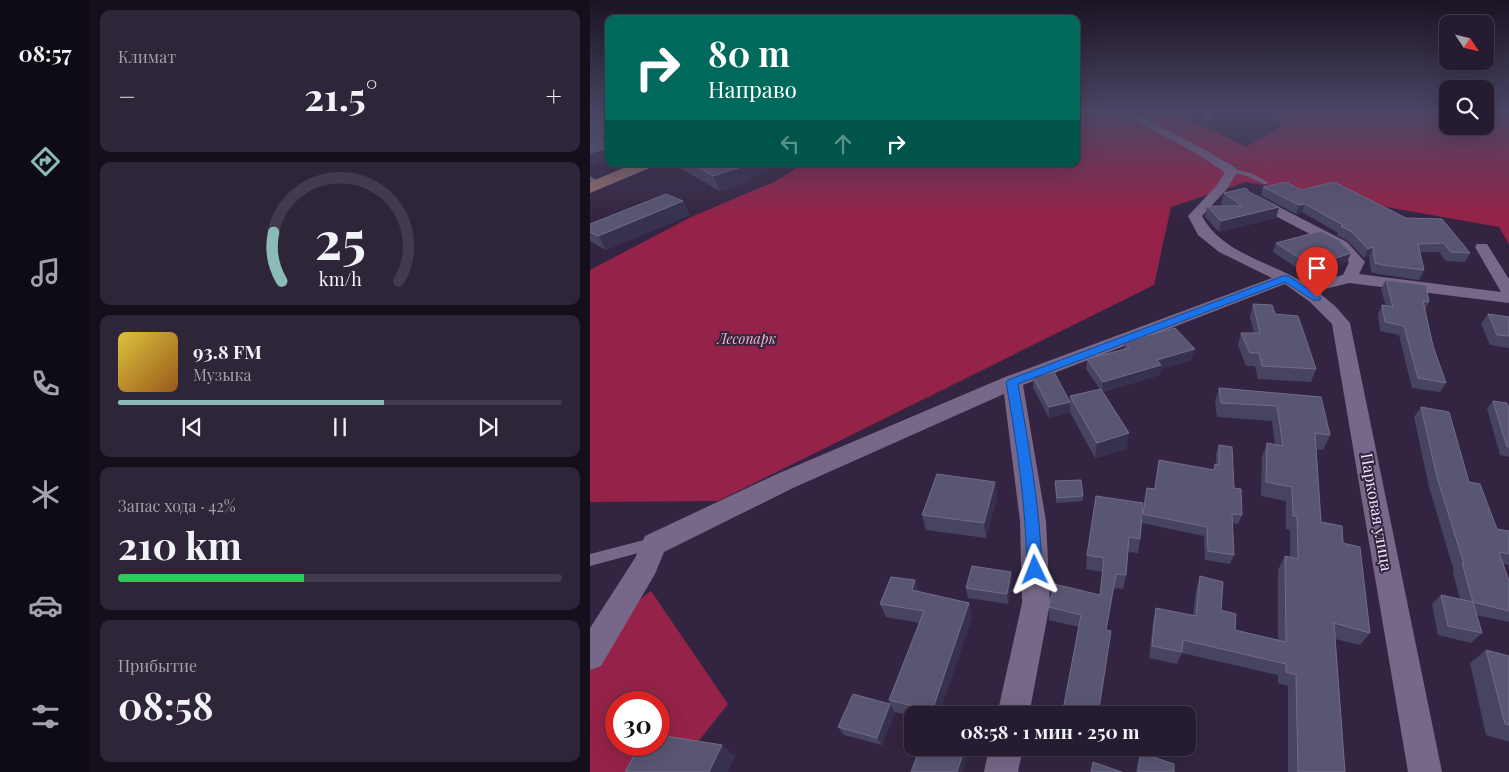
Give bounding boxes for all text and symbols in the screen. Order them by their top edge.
north arrow [1439,15,1494,70]
map controls [1439,15,1494,135]
text: 80 m [708,29,790,76]
icon: right [625,35,690,100]
text: 08:57 [18,38,72,68]
text: Климат [118,46,176,67]
text: 21.5° [304,70,377,121]
text: Направо [708,74,797,104]
text: − [118,77,136,114]
text: + [546,77,562,114]
button: search [1439,80,1494,135]
icon: left [776,130,804,158]
icon: ahead [829,130,857,158]
icon: right [882,130,910,158]
icon: directions [28,144,63,179]
text: 25 [314,204,366,273]
pin [1296,247,1338,298]
icon: arrive [1303,254,1331,282]
icon: music [28,255,63,290]
text: km/h [319,267,362,290]
park label: Лесопарк [717,329,777,348]
text: 93.8 FM [193,338,262,364]
text: Музыка [193,364,252,385]
icon: phone [28,366,63,401]
icon: previous [178,413,206,441]
icon: pause [326,413,354,441]
icon: next [474,413,502,441]
street label: Парковая улица [1357,451,1398,573]
icon: climate [28,477,63,512]
text: Запас хода · 42% [118,495,236,516]
text: 210 km [118,519,242,570]
position arrow [1008,543,1060,595]
icon: car [28,588,63,623]
text: Прибытие [118,655,197,676]
text: 08:58 [118,679,214,730]
speed limit sign: 30 [605,691,670,756]
icon: filters [28,699,63,734]
text: 08:58 · 1 мин · 250 m [961,718,1139,744]

